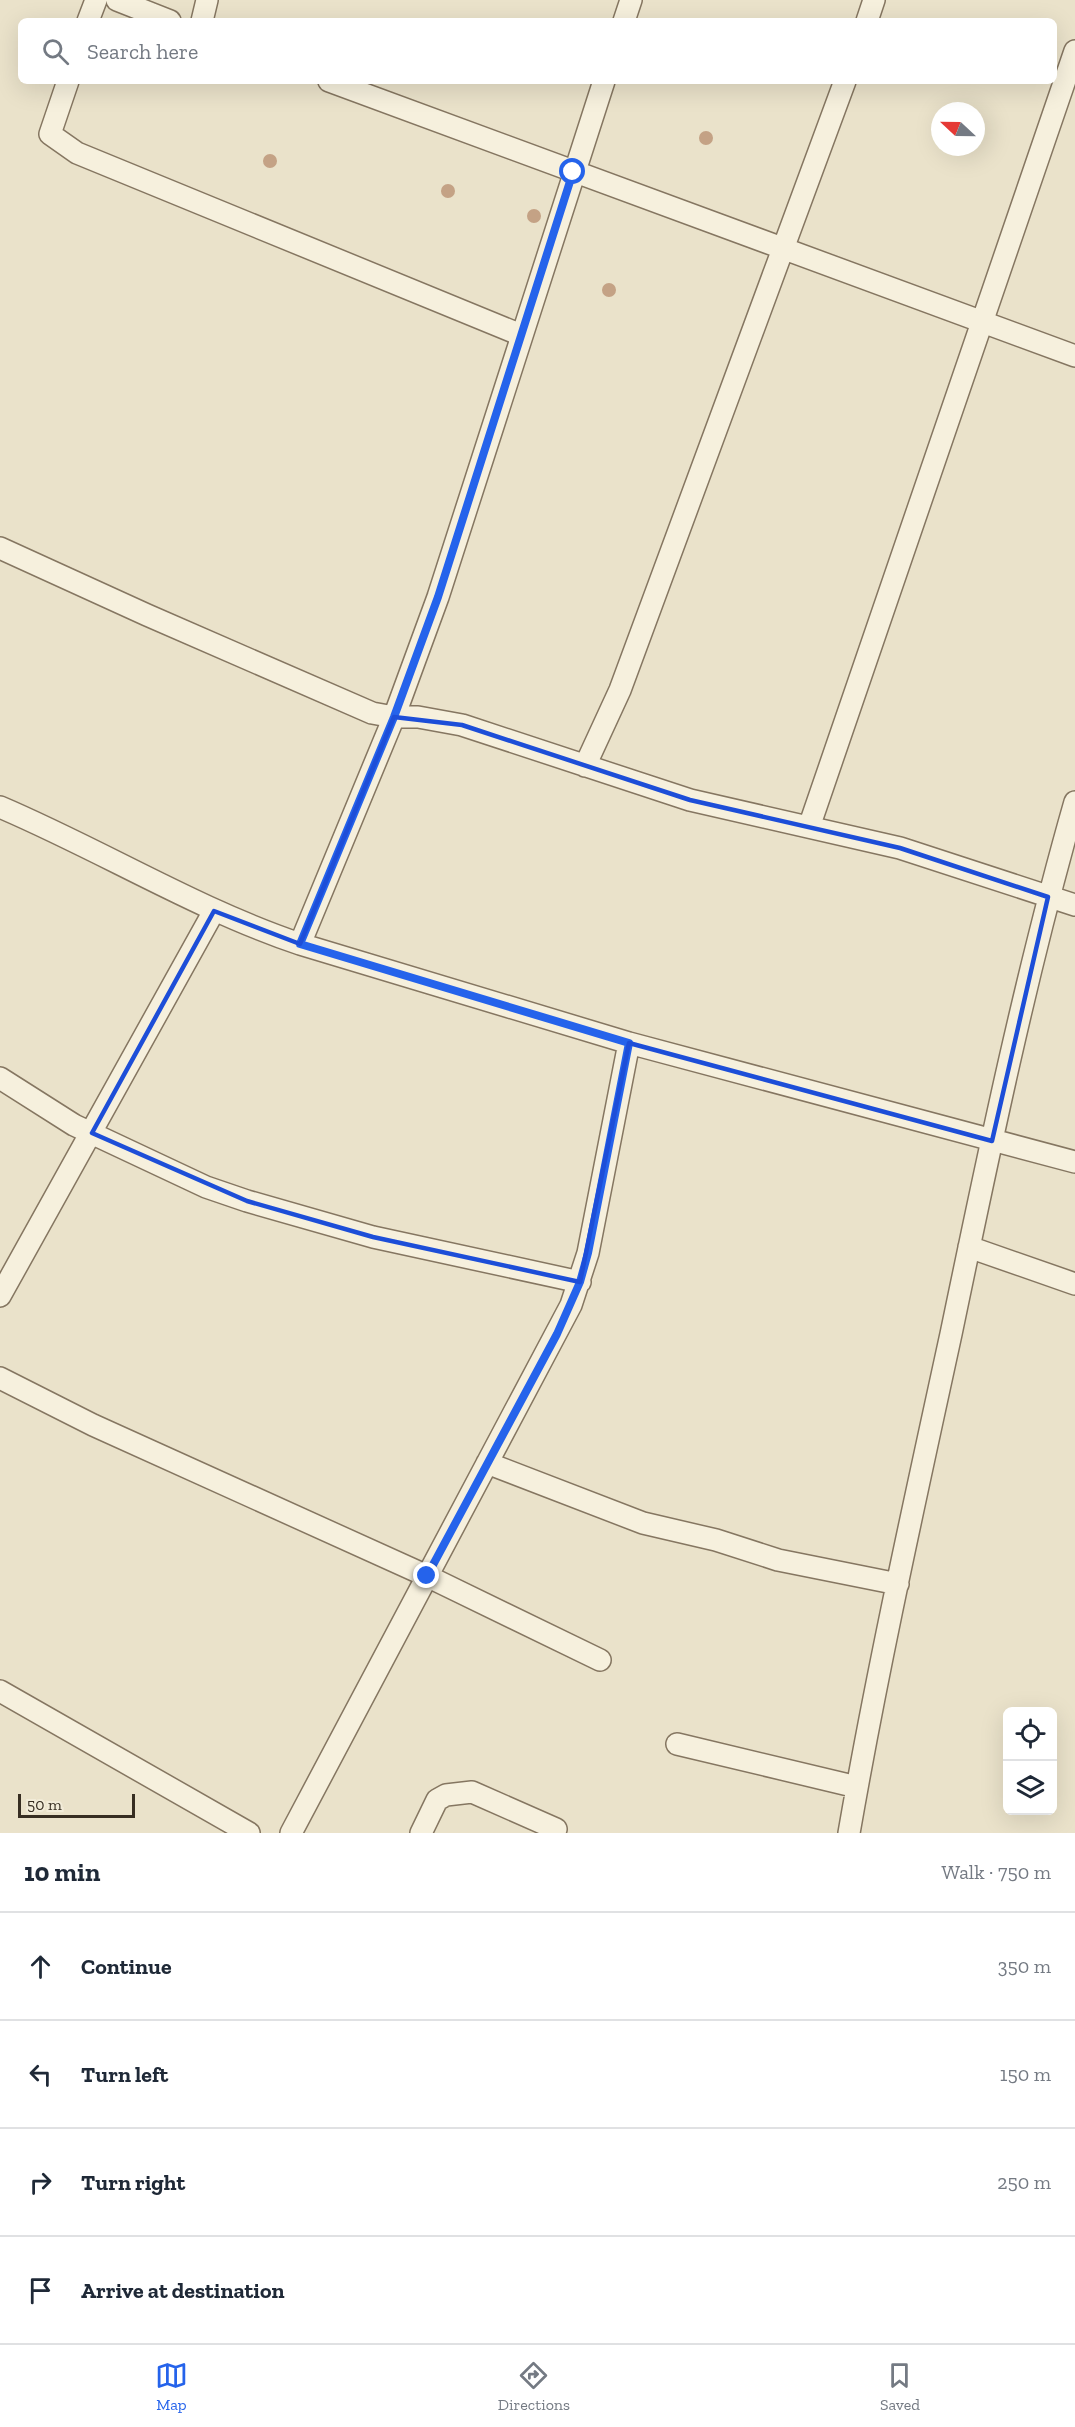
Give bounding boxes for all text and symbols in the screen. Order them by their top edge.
search box [18,18,1057,84]
icon: search [39,35,72,68]
text: Search here [87,38,198,65]
north arrow [931,102,985,156]
route start [559,158,585,184]
route end [413,1562,439,1588]
map controls [1003,1707,1057,1815]
button: locate [1003,1707,1057,1761]
button: layers [1003,1761,1057,1815]
scale bar [18,1791,135,1818]
text: 50 m [27,1795,62,1814]
text: 10 min [24,1856,100,1888]
text: Walk · 750 m [941,1860,1051,1884]
icon: ahead [24,1950,57,1983]
text: Continue [81,1953,172,1980]
text: 350 m [998,1954,1051,1978]
icon: left [24,2058,57,2091]
text: Turn left [81,2061,168,2088]
text: 150 m [1000,2062,1051,2086]
icon: right [24,2166,57,2199]
text: Turn right [81,2169,185,2196]
text: 250 m [997,2170,1051,2194]
icon: arrive [24,2274,57,2307]
text: Arrive at destination [81,2277,284,2304]
tab: Map [155,2359,188,2414]
tab: Directions [498,2359,570,2414]
tab: Saved [880,2359,920,2414]

